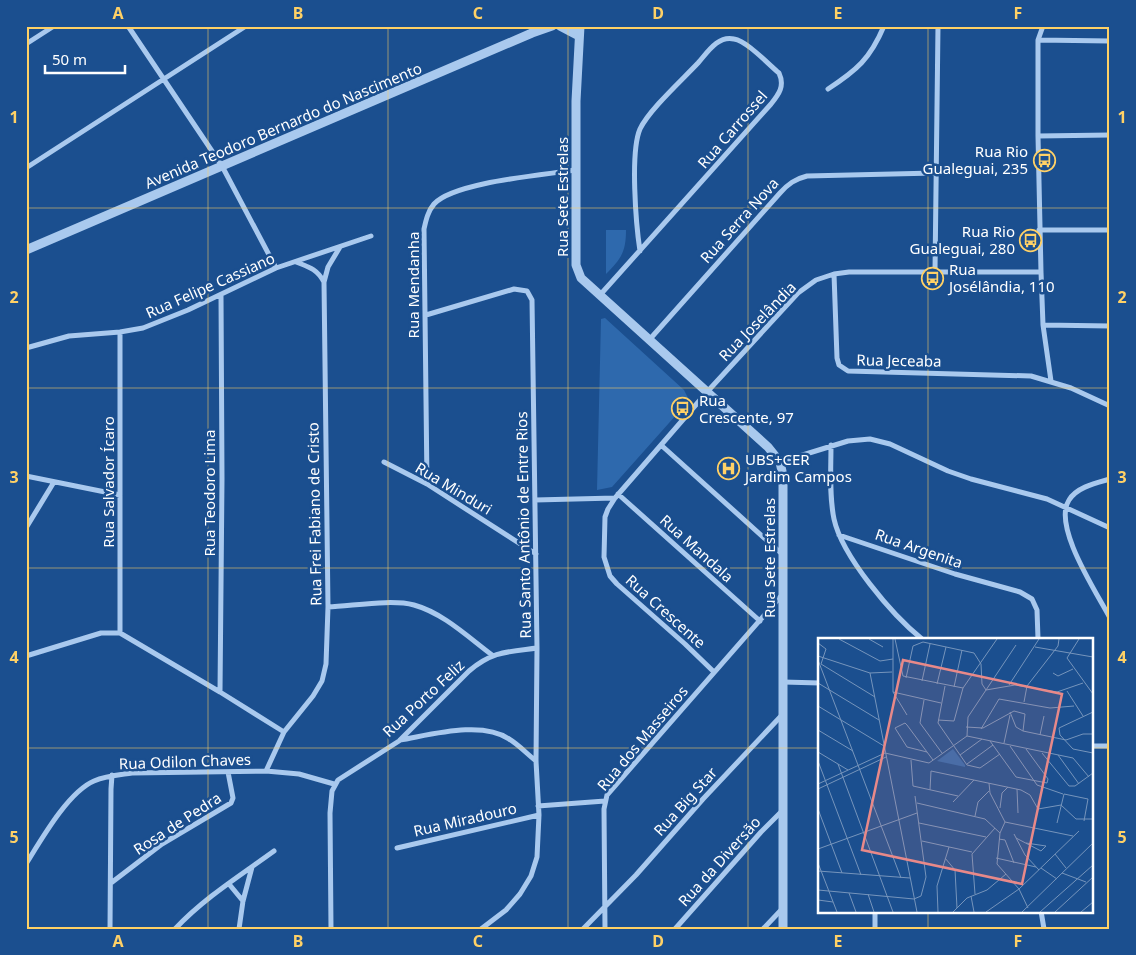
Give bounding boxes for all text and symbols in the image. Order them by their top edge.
text: A [112,2,124,24]
text: B [293,2,303,24]
text: C [473,2,483,24]
text: D [652,2,664,24]
text: E [834,2,843,24]
text: F [1014,2,1022,24]
scale bar [45,42,125,74]
text: 50 m [52,49,87,69]
street label: Avenida Teodoro Bernardo do Nascimento [141,57,425,193]
street label: Rua Carrossel [693,86,771,172]
text: 1 [9,106,19,128]
text: 1 [1117,106,1127,128]
street label: Rua Sete Estrelas [552,137,572,257]
place label: Rua Rio Gualeguai, 235 [923,141,1028,178]
bus stop icon: Rua Rio Gualeguai, 235 [1032,148,1056,172]
street label: Rua Serra Nova [695,173,783,267]
place label: Rua Rio Gualeguai, 280 [910,221,1015,258]
bus stop icon: Rua Rio Gualeguai, 280 [1019,228,1043,252]
street label: Rua Mendanha [403,232,423,338]
street label: Rua Felipe Cassiano [142,248,278,322]
place label: Rua Josélândia, 110 [947,259,1055,296]
bus stop icon: Rua Josélândia, 110 [921,266,945,290]
street label: Rua Joselândia [714,277,800,365]
text: 2 [9,286,19,308]
text: 2 [1117,286,1127,308]
street label: Rua Jeceaba [856,349,942,371]
place label: Rua Crescente, 97 [699,390,794,427]
bus stop icon: Rua Crescente, 97 [671,397,695,421]
street label: Rua Santo Antônio de Entre Rios [511,411,535,639]
street label: Rua Salvador Ícaro [98,416,118,548]
street label: Rua Frei Fabiano de Cristo [302,422,326,606]
street label: Rua Teodoro Lima [199,429,219,557]
place label: UBS+CER Jardim Campos [743,449,852,486]
hospital icon: UBS+CER Jardim Campos [717,456,741,480]
street label: Rua Minduri [412,457,496,519]
text: 3 [9,466,19,488]
text: 3 [1117,466,1127,488]
street label: Rua Sete Estrelas [759,498,779,618]
street label: Rua Mandala [656,510,738,586]
street label: Rua Argenita [873,524,965,572]
street label: Rua Crescente [622,570,710,652]
inset map [818,638,1094,912]
text: 4 [9,646,19,668]
text: 4 [1117,646,1127,668]
street label: Rua Porto Feliz [378,655,468,741]
street label: Rua dos Masseiros [592,681,692,795]
street label: Rua Odilon Chaves [119,749,251,773]
street label: Rua Big Star [649,762,721,840]
street label: Rosa de Pedra [129,787,225,859]
street label: Rua Miradouro [411,797,519,841]
street label: Rua da Diversão [673,812,765,910]
text: 5 [9,826,19,848]
text: 5 [1117,826,1127,848]
text: A [112,930,124,952]
text: B [293,930,303,952]
text: C [473,930,483,952]
text: D [652,930,664,952]
text: E [834,930,843,952]
text: F [1014,930,1022,952]

